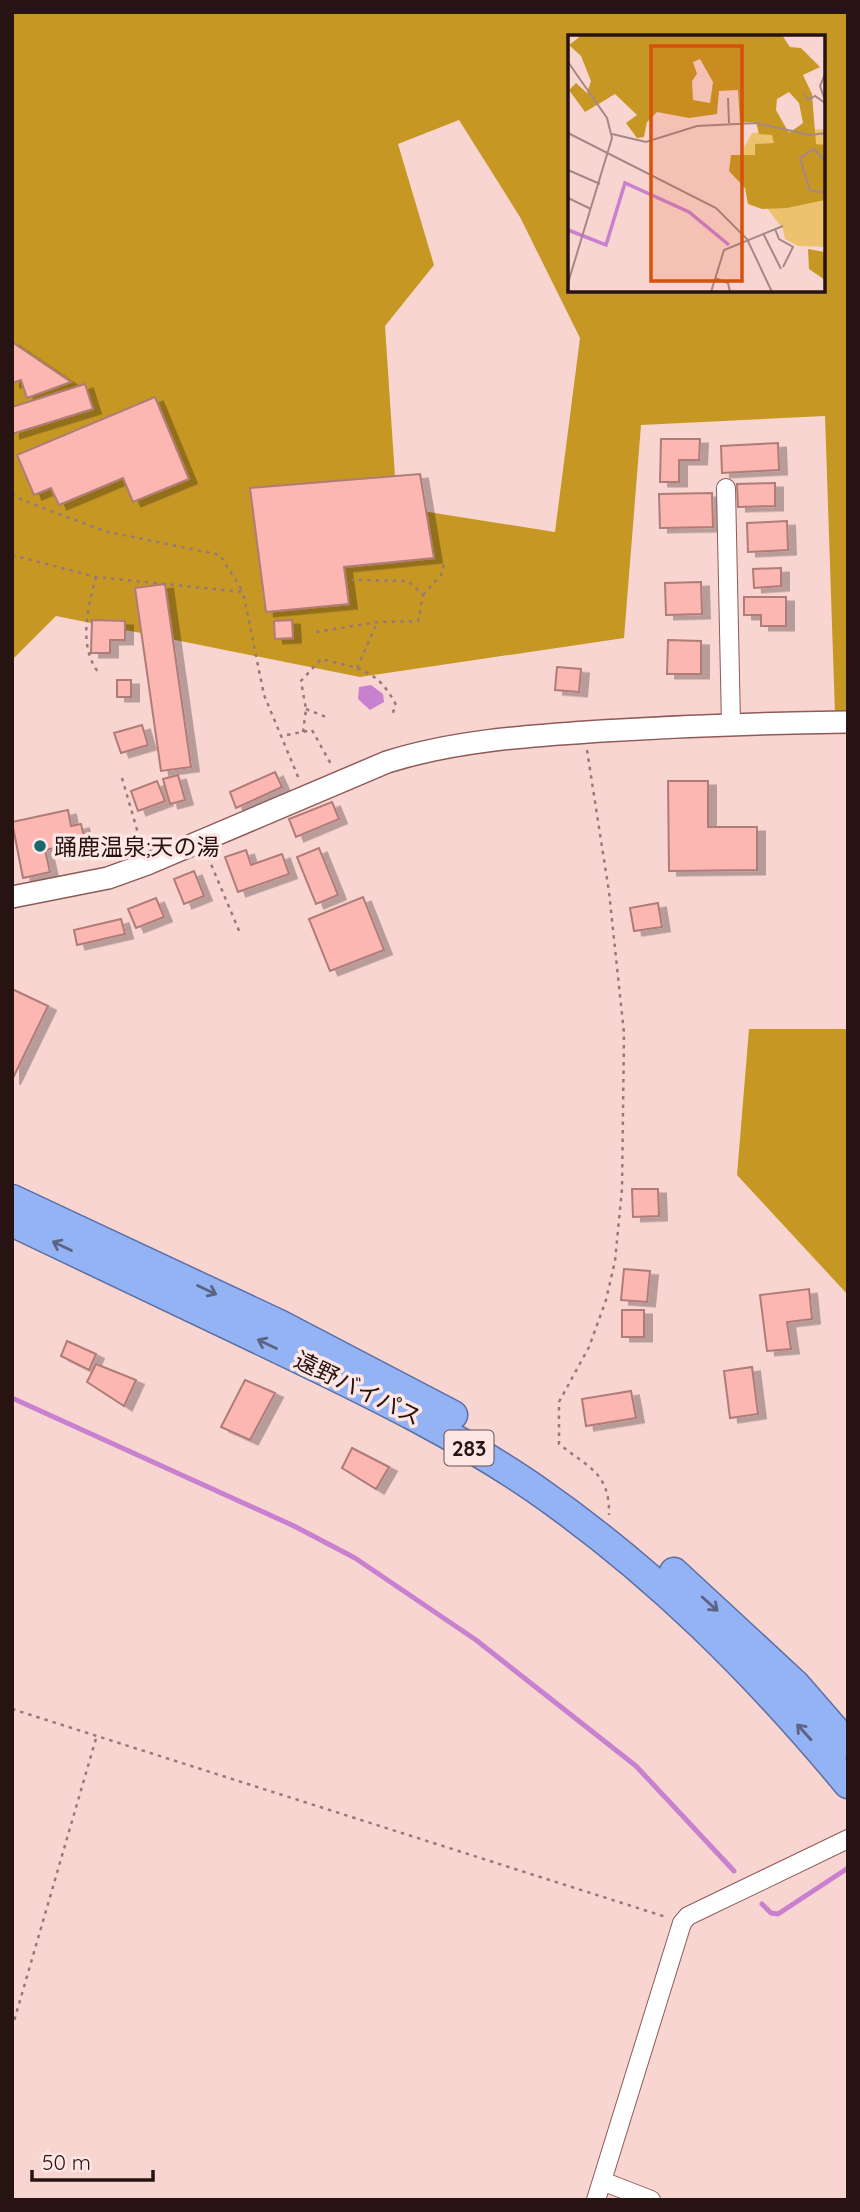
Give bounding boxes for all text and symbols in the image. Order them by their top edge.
inset map [568,35,825,292]
place label: 踊鹿温泉;天の湯 [54,832,220,861]
marker: 踊鹿温泉;天の湯 [32,838,48,854]
one-way arrow [52,1238,73,1252]
one-way arrow [196,1284,217,1298]
one-way arrow [257,1336,278,1350]
street label: 遠野バイパス [290,1345,426,1431]
road number: 283 [444,1430,494,1466]
one-way arrow [701,1596,719,1612]
one-way arrow [795,1724,812,1741]
scale bar [32,2138,152,2182]
text: 50 m [42,2149,91,2175]

